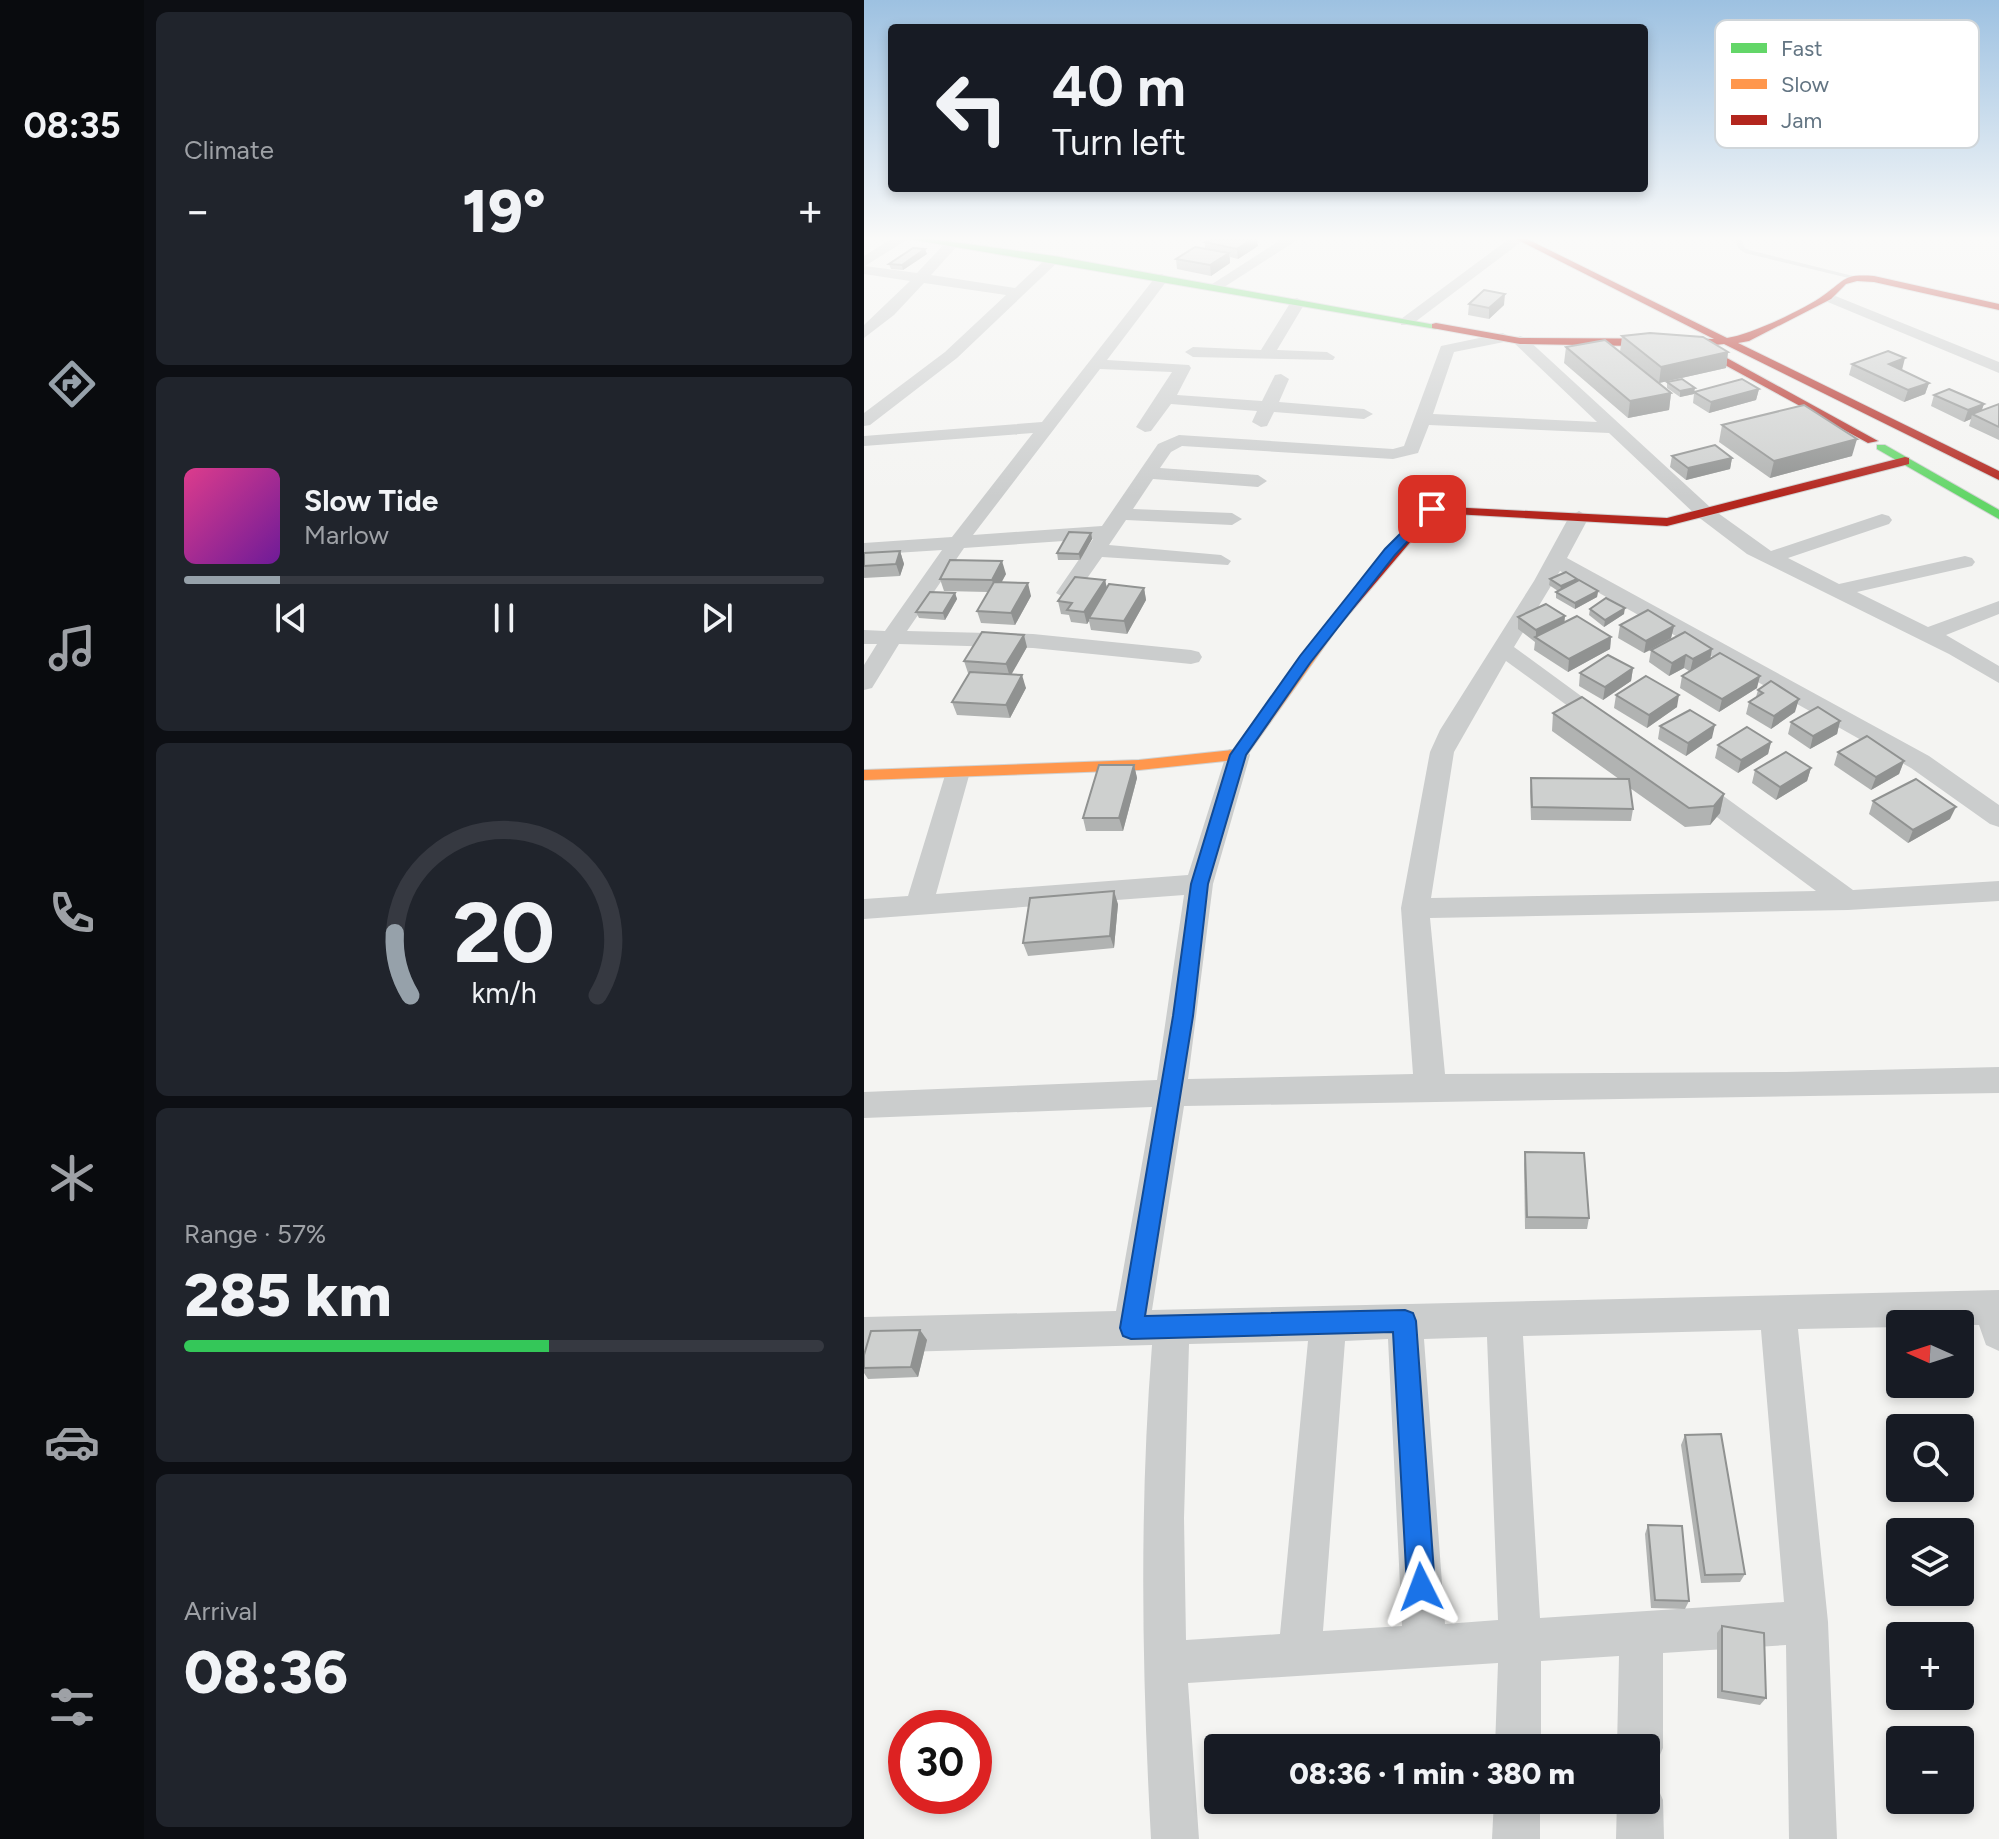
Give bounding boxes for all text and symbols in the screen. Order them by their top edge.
legend [1715,20,1979,148]
text: Fast [1781,35,1823,62]
text: 40 m [1052,53,1186,120]
icon: left [920,56,1024,160]
text: Slow [1781,71,1830,98]
text: 08:35 [23,104,121,147]
text: Jam [1781,107,1822,134]
text: Turn left [1052,121,1186,164]
text: Climate [184,134,274,166]
text: 19° [462,175,546,247]
text: − [184,184,211,237]
text: + [797,184,824,237]
icon: directions [44,356,100,412]
pin [1398,475,1466,543]
text: Slow Tide [304,482,438,519]
icon: arrive [1410,487,1454,531]
text: Marlow [304,519,389,551]
icon: previous [269,596,313,640]
icon: pause [482,596,526,640]
icon: next [695,596,739,640]
icon: music [44,620,100,676]
text: 20 [453,882,555,982]
icon: phone [44,885,100,941]
text: km/h [471,976,537,1010]
icon: climate [44,1150,100,1206]
text: Range · 57% [184,1218,326,1250]
text: 285 km [184,1259,392,1331]
north arrow [1886,1310,1974,1398]
map controls [1886,1310,1974,1814]
icon: car [44,1414,100,1470]
button: search [1886,1414,1974,1502]
button: layers [1886,1518,1974,1606]
position arrow [1379,1545,1463,1629]
text: Arrival [184,1595,257,1627]
button: + [1886,1622,1974,1710]
text: 08:36 [184,1636,348,1708]
icon: filters [44,1679,100,1735]
speed limit sign: 30 [888,1710,992,1814]
button: − [1886,1726,1974,1814]
text: 08:36 · 1 min · 380 m [1289,1755,1575,1792]

